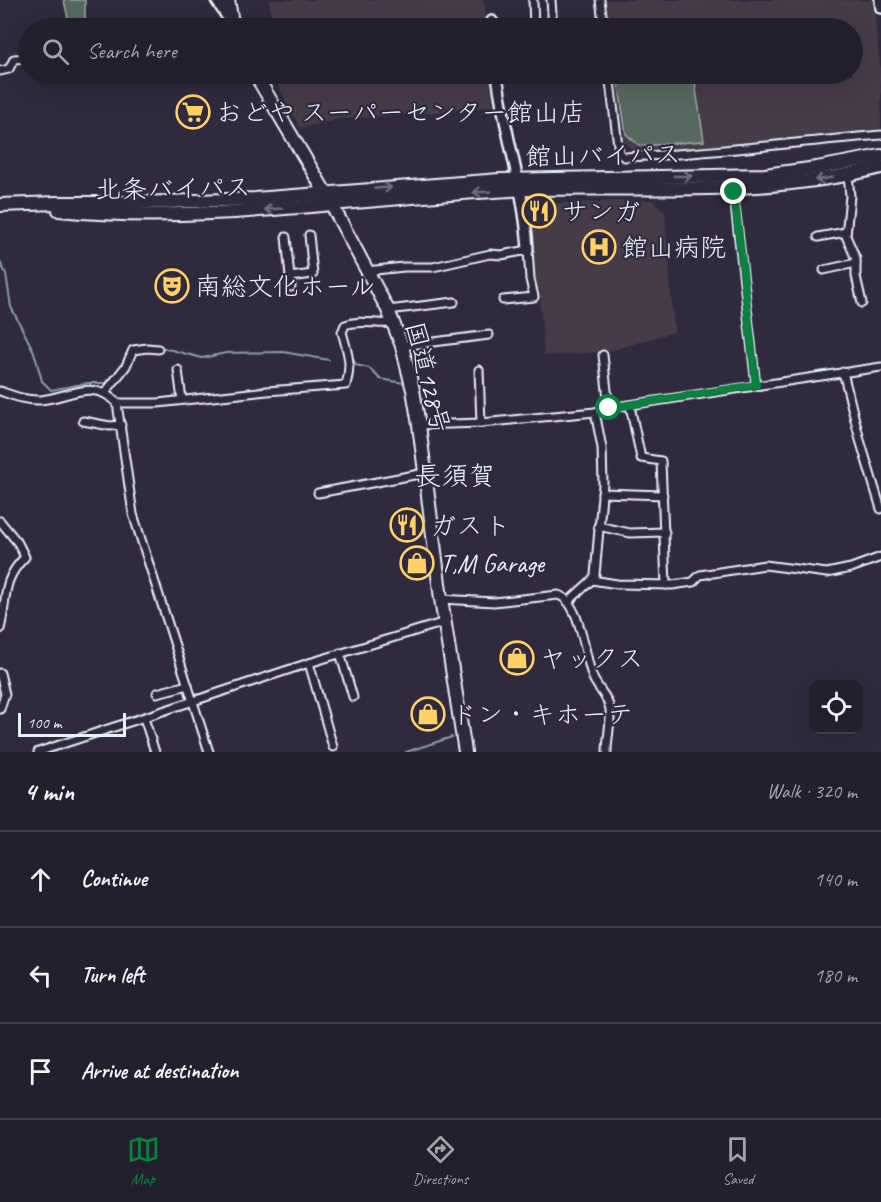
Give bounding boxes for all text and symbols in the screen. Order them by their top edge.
search box [18,18,863,84]
icon: search [39,35,72,68]
text: Search here [87,37,177,65]
supermarket icon: おどや スーパーセンター館山店 [175,94,211,130]
place label: おどや スーパーセンター館山店 [216,96,585,129]
street label: 館山バイパス [525,138,681,173]
one-way arrow [672,170,692,182]
street label: 北条バイパス [95,171,251,206]
one-way arrow [814,174,834,185]
route end [720,178,746,204]
one-way arrow [373,182,393,193]
one-way arrow [473,187,493,198]
restaurant icon: サンガ [521,193,557,229]
place label: サンガ [562,195,640,228]
one-way arrow [263,203,283,214]
hospital icon: 館山病院 [581,229,617,265]
place label: 館山病院 [622,231,726,264]
theatre icon: 南総文化ホール [154,268,190,304]
place label: 南総文化ホール [195,270,375,303]
street label: 国道128号 [398,318,457,436]
route start [595,394,621,420]
district label: 長須賀 [415,459,496,493]
restaurant icon: ガスト [389,507,425,543]
place label: ガスト [430,509,511,542]
shop icon: T,M Garage [399,545,435,581]
place label: T,M Garage [440,547,545,580]
shop icon: ヤックス [499,640,535,676]
place label: ヤックス [540,642,643,675]
map controls [809,680,863,734]
button: locate [809,680,863,734]
shop icon: ドン・キホーテ [410,696,446,732]
place label: ドン・キホーテ [451,698,633,731]
scale bar [18,710,126,738]
text: 100 m [27,713,61,733]
text: 4 min [24,775,74,808]
text: Walk · 320 m [767,779,857,804]
icon: ahead [24,863,57,896]
text: Continue [81,865,147,893]
text: 140 m [814,867,857,892]
icon: left [24,959,57,992]
text: Turn left [81,961,145,989]
text: 180 m [814,963,857,988]
icon: arrive [24,1055,57,1088]
text: Arrive at destination [81,1057,238,1085]
tab: Map [127,1133,160,1189]
tab: Directions [413,1133,468,1189]
tab: Saved [721,1133,754,1189]

